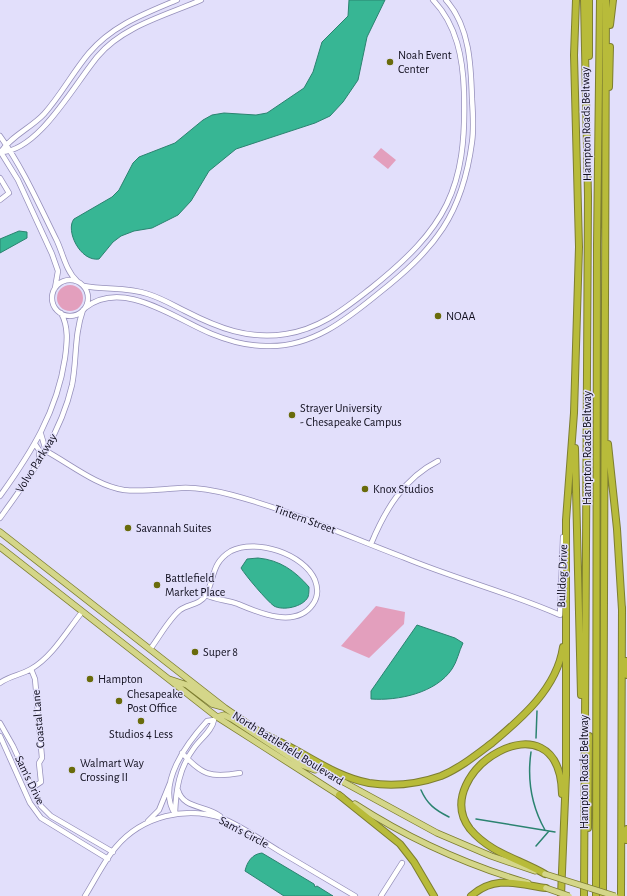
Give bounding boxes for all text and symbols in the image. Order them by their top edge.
place label: Noah Event Center [398,49,452,75]
marker: Noah Event Center [385,57,395,67]
street label: Hampton Roads Beltway [579,67,594,181]
place label: NOAA [446,310,475,322]
marker: NOAA [433,311,443,321]
street label: Hampton Roads Beltway [581,391,594,505]
place label: Strayer University - Chesapeake Campus [300,402,402,428]
marker: Strayer University - Chesapeake Campus [287,410,297,420]
street label: Volvo Parkway [13,431,60,495]
place label: Knox Studios [373,483,434,495]
marker: Knox Studios [360,484,370,494]
street label: Tintern Street [273,502,338,536]
place label: Savannah Suites [136,522,211,534]
marker: Savannah Suites [123,523,133,533]
street label: Bulldog Drive [555,544,569,608]
place label: Battlefield Market Place [165,572,225,598]
marker: Battlefield Market Place [152,580,162,590]
place label: Super 8 [203,646,238,658]
marker: Super 8 [190,647,200,657]
place label: Hampton [98,673,143,685]
marker: Hampton [85,674,95,684]
place label: Chesapeake Post Office [127,688,183,714]
street label: Coastal Lane [29,689,47,749]
marker: Chesapeake Post Office [114,696,124,706]
street label: North Battlefield Boulevard [230,709,346,787]
street label: Hampton Roads Beltway [578,715,591,829]
marker: Studios 4 Less [136,716,146,726]
place label: Studios 4 Less [109,728,173,740]
street label: Sam's Drive [13,754,47,806]
place label: Walmart Way Crossing II [80,757,144,783]
marker: Walmart Way Crossing II [67,765,77,775]
street label: Sam's Circle [217,814,271,850]

